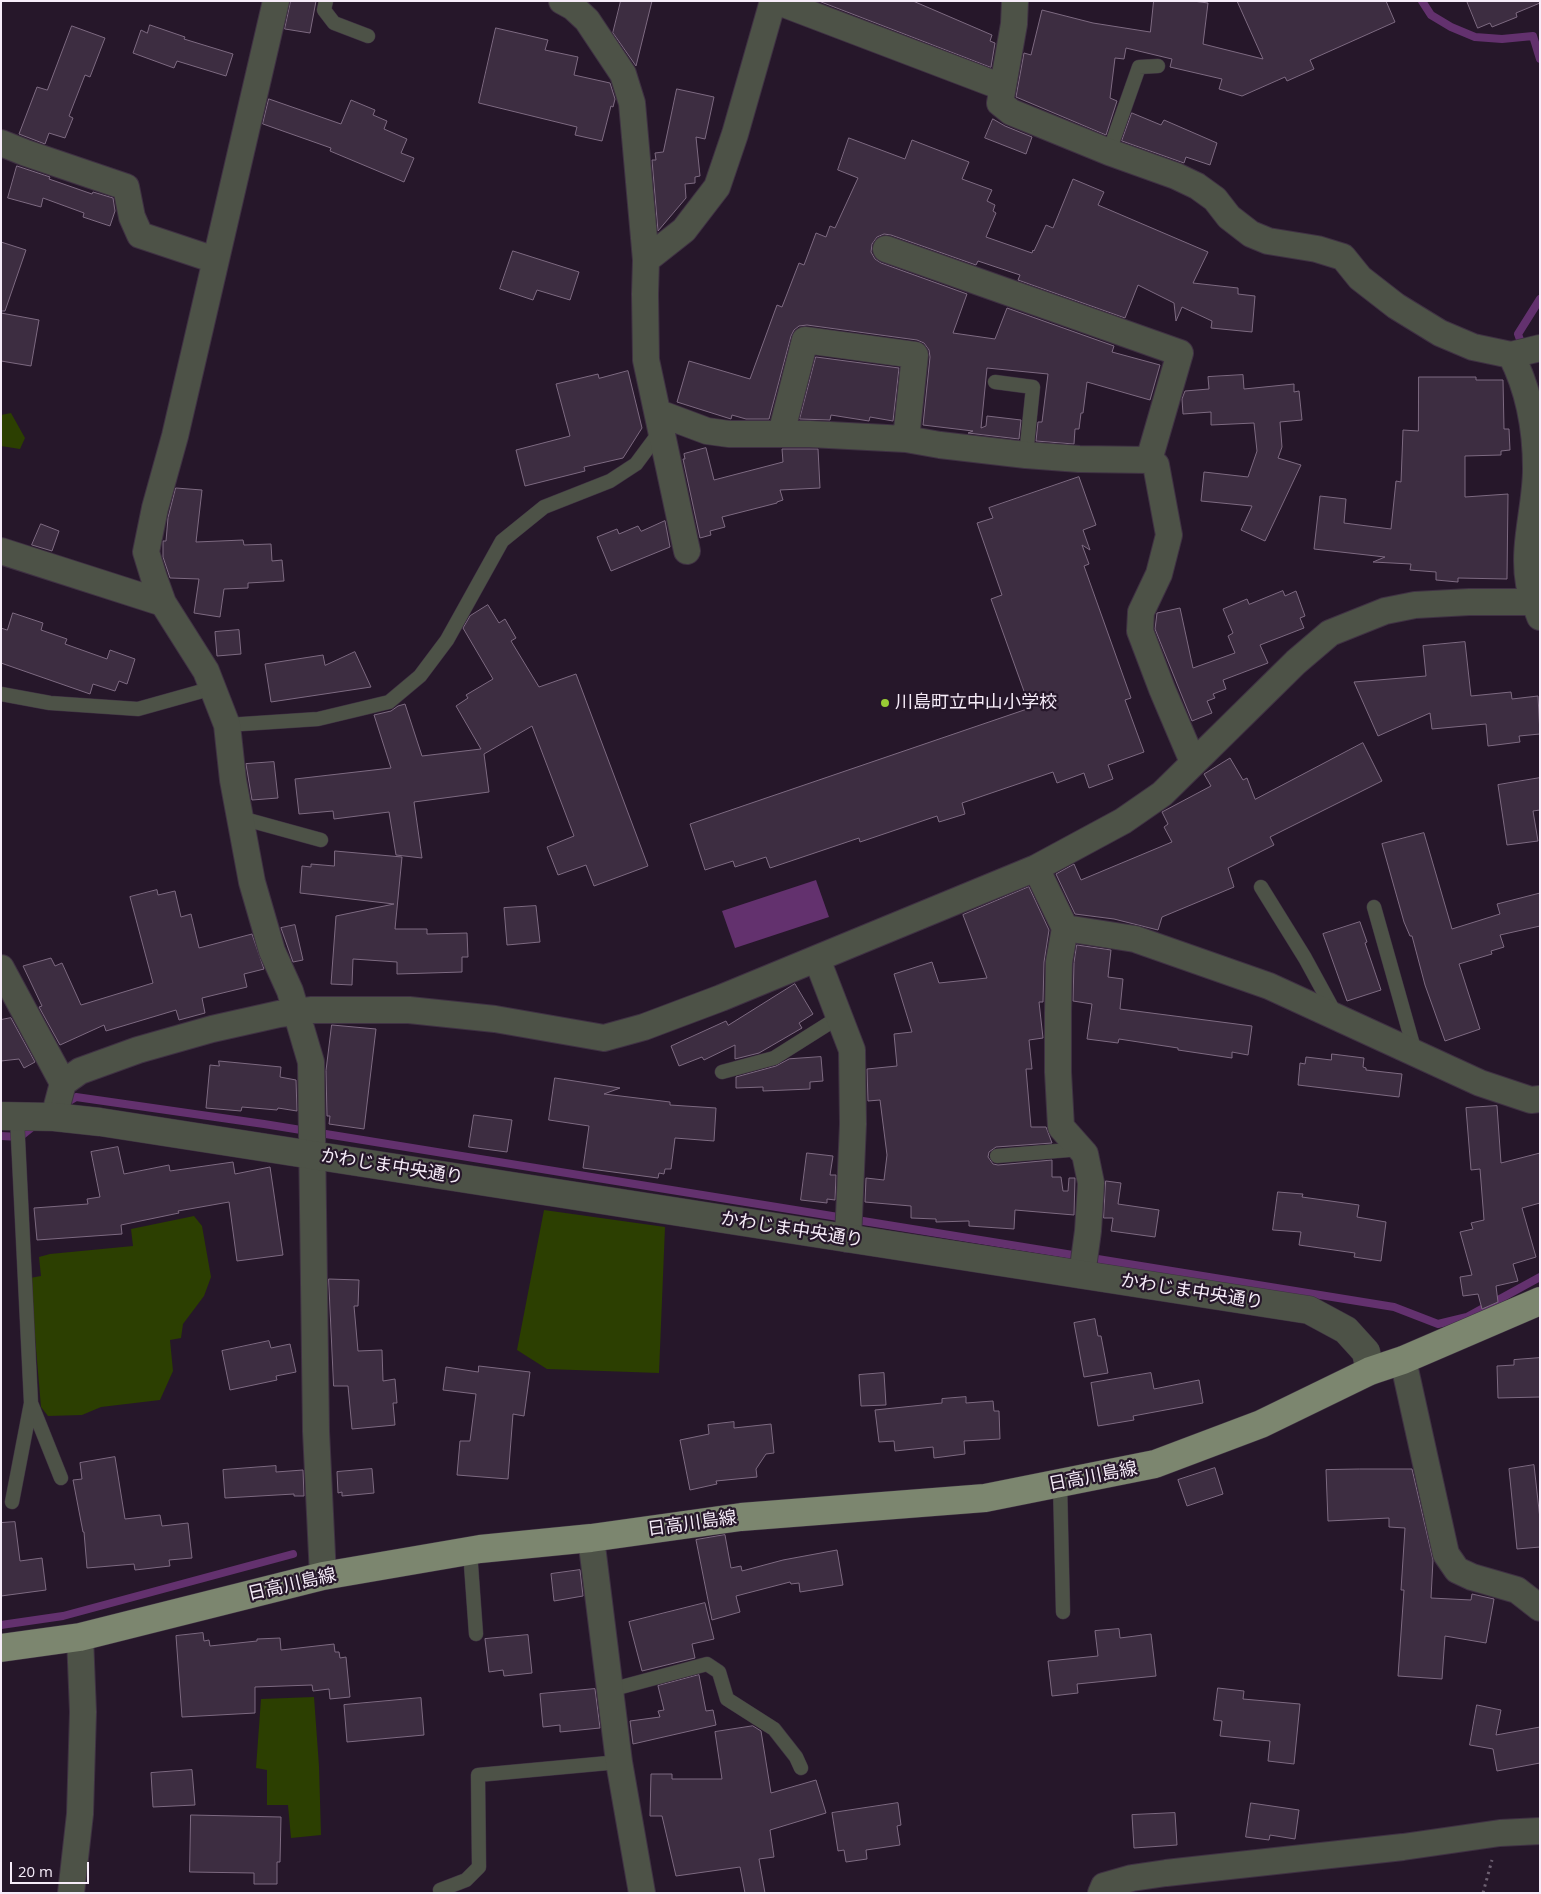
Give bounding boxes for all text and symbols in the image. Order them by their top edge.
place label: 川島町立中山小学校 [895,692,1057,714]
marker: 川島町立中山小学校 [879,697,891,709]
street label: かわじま中央通り [319,1145,465,1189]
street label: かわじま中央通り [719,1208,865,1252]
street label: かわじま中央通り [1119,1270,1265,1314]
street label: 日高川島線 [1047,1458,1139,1496]
street label: 日高川島線 [646,1507,738,1541]
street label: 日高川島線 [246,1564,338,1606]
scale bar [12,1852,91,1884]
text: 20 m [18,1861,53,1881]

